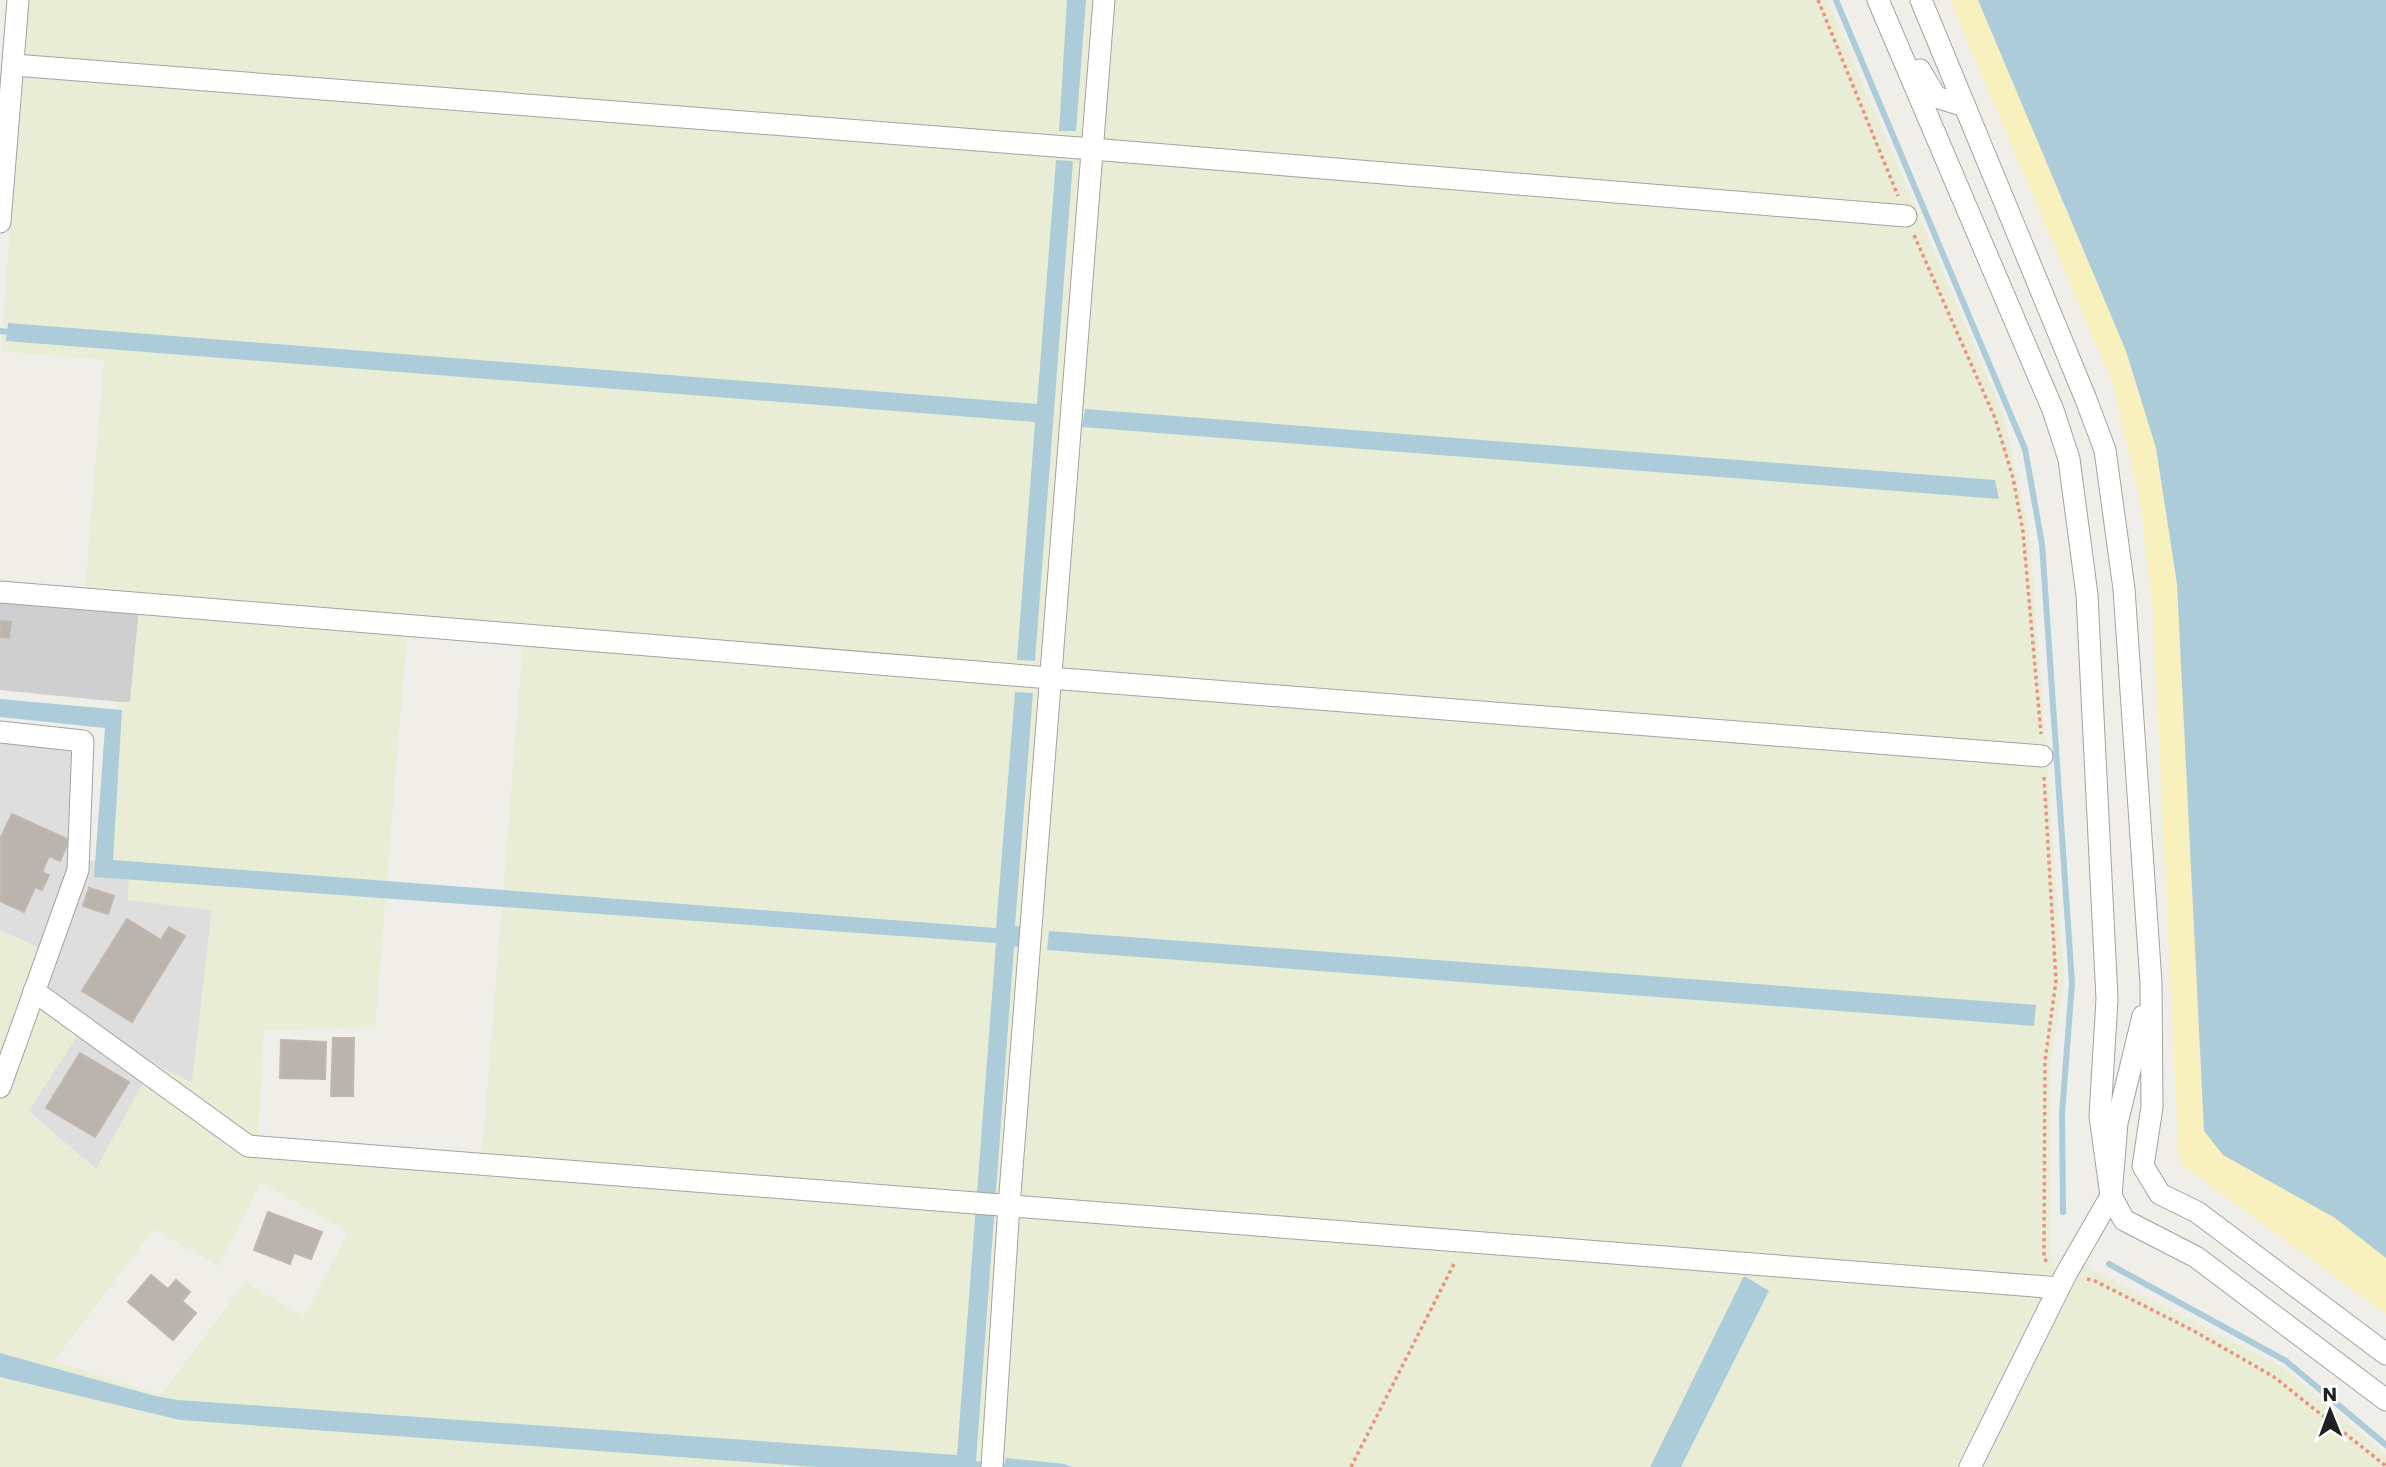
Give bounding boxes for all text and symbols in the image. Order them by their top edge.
north arrow [2295,1376,2365,1446]
text: N [2322,1381,2337,1408]

